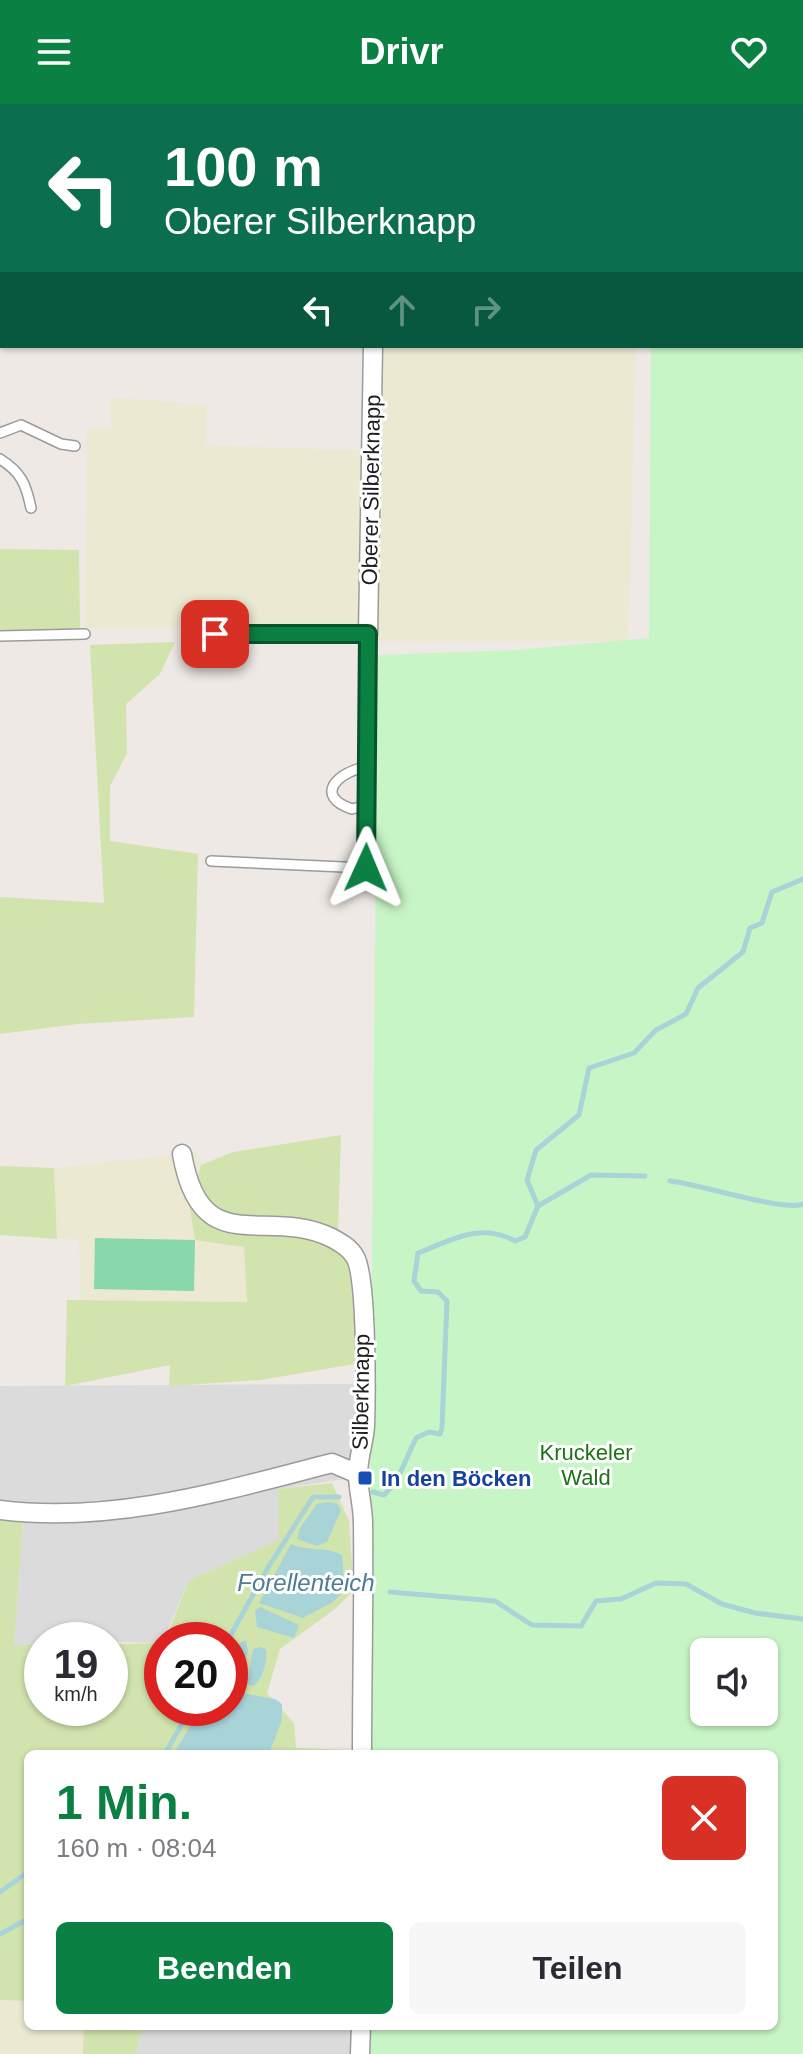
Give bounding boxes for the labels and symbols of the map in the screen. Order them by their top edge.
street label: Oberer Silberknapp [357,394,385,586]
pin [181,600,249,668]
position arrow [324,826,408,910]
street label: Silberknapp [347,1334,375,1450]
park label: Kruckeler Wald [540,1440,632,1490]
place label: In den Böcken [381,1466,531,1491]
marker: In den Böcken [356,1469,374,1487]
water label: Forellenteich [237,1569,375,1596]
speed limit sign: 20 [144,1622,248,1726]

